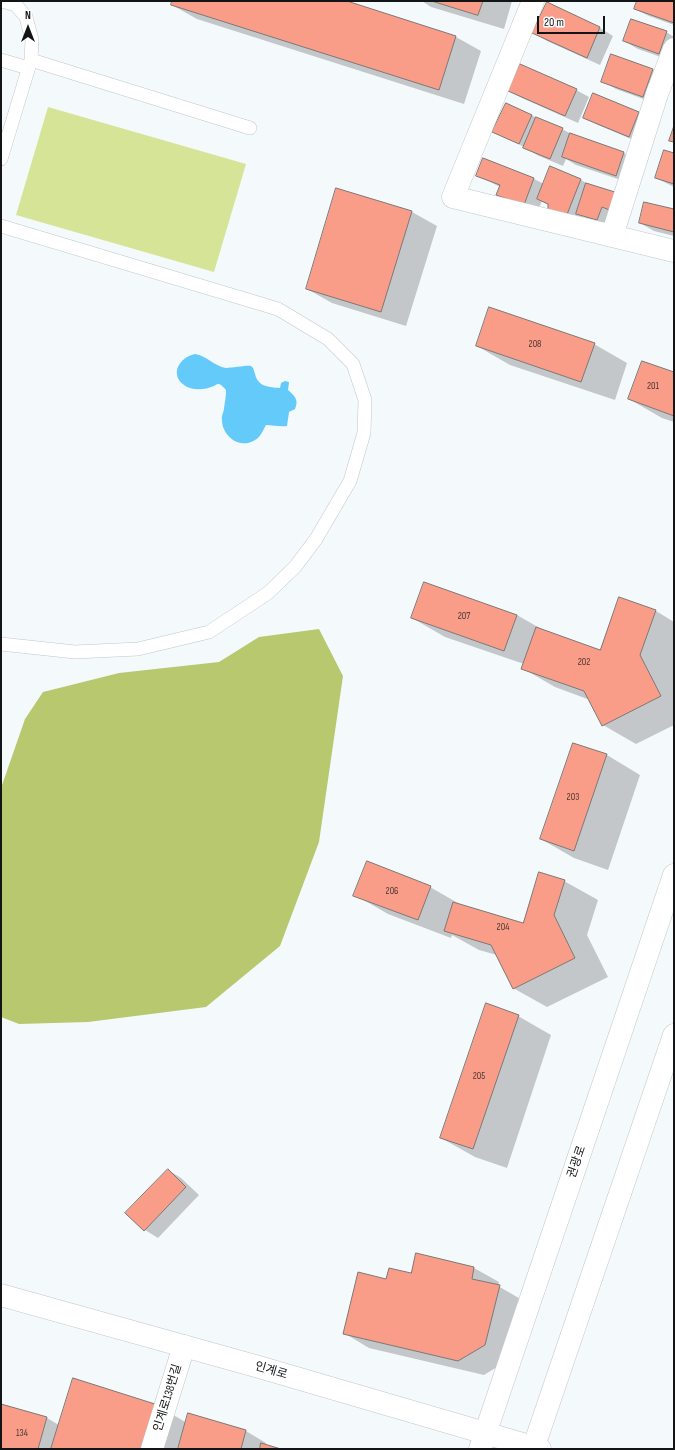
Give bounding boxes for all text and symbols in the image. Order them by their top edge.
north arrow [8,8,48,48]
scale bar [539,8,607,34]
text: N [25,9,31,22]
text: 20 m [544,15,564,30]
house number: 208 [529,338,541,350]
house number: 201 [647,380,659,392]
house number: 207 [458,610,470,622]
house number: 202 [578,656,590,668]
house number: 203 [567,791,579,803]
house number: 206 [386,885,398,897]
house number: 204 [497,921,509,933]
house number: 205 [473,1070,485,1082]
street label: 권광로 [565,1144,589,1180]
street label: 인계로 [253,1360,289,1382]
street label: 인계로138번길 [151,1363,185,1433]
house number: 134 [16,1427,28,1439]

